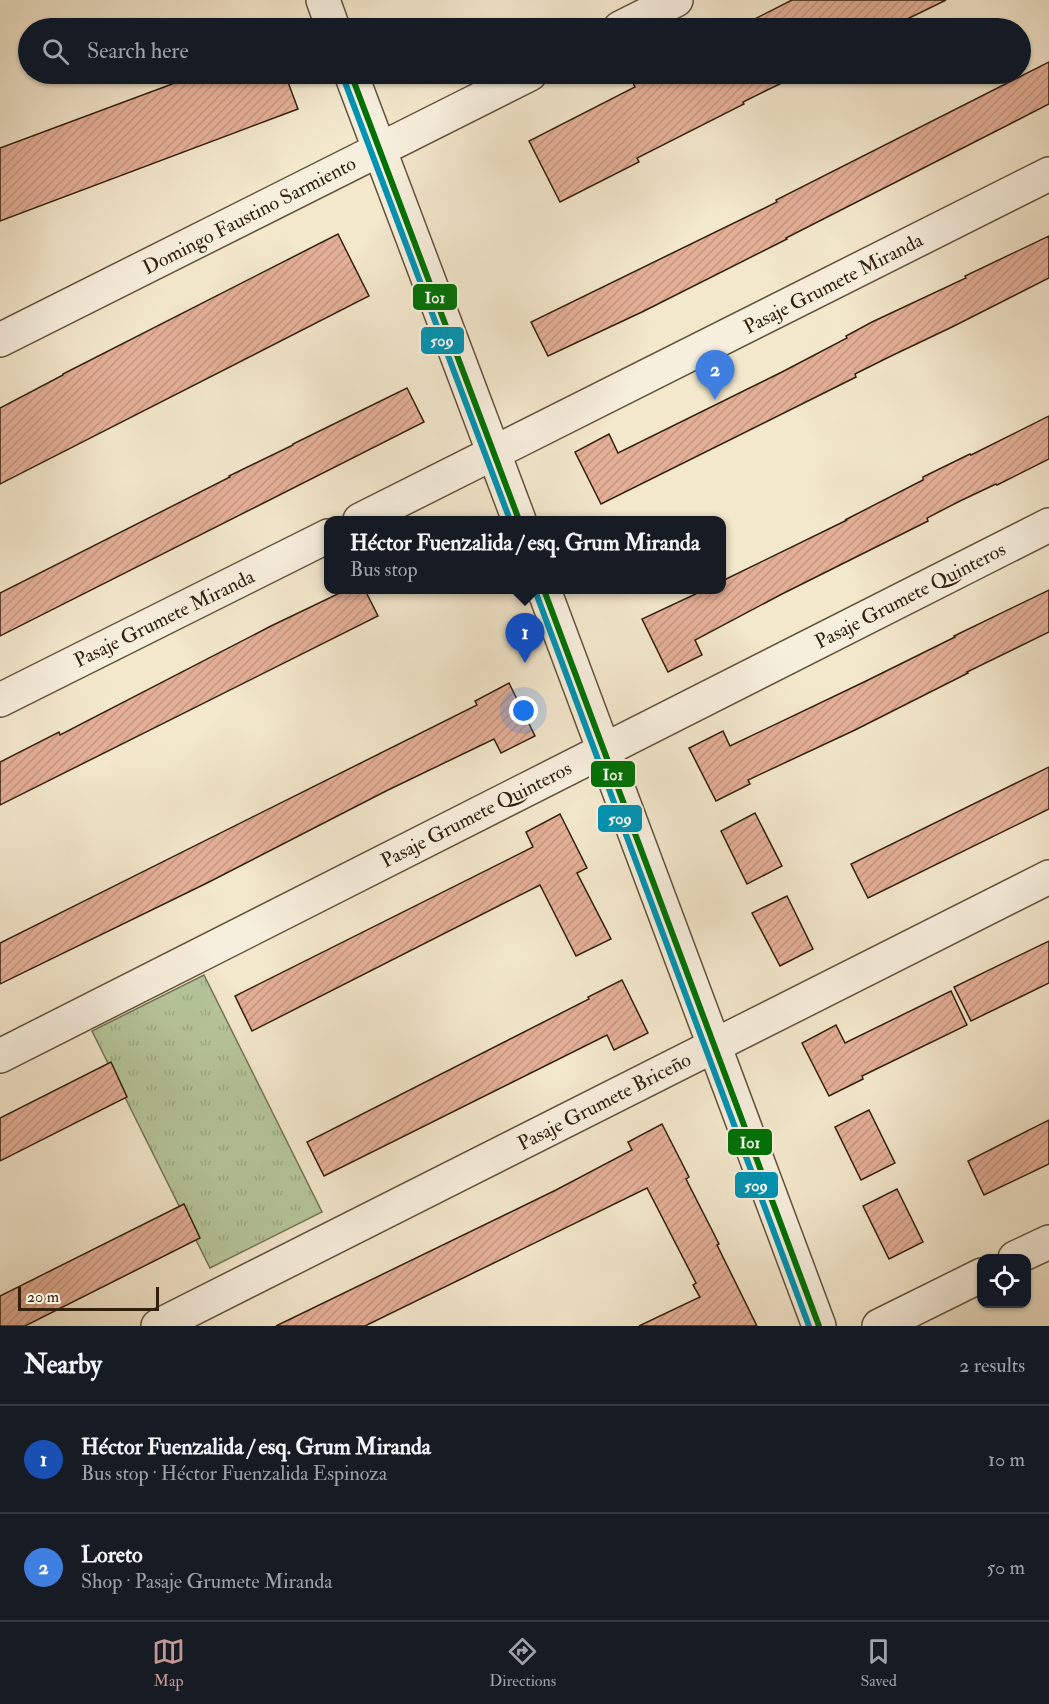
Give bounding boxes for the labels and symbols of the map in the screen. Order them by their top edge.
street label: Domingo Faustino Sarmiento [138,151,360,280]
street label: Pasaje Grumete Miranda [739,227,928,339]
line badge: I01 [412,283,458,311]
text: I01 [425,288,445,308]
line badge: 509 [420,326,465,355]
text: 509 [430,331,454,351]
pin: 2 [696,350,734,400]
street label: Pasaje Grumete Quinteros [811,536,1010,654]
street label: Pasaje Grumete Miranda [70,564,259,673]
pin: 1 [506,614,544,663]
your location [509,696,538,725]
street label: Pasaje Grumete Quinteros [377,755,576,873]
line badge: I01 [590,760,636,788]
text: I01 [603,765,623,785]
line badge: 509 [597,804,643,833]
text: 509 [608,809,632,829]
street label: Pasaje Grumete Briceño [513,1047,695,1156]
line badge: I01 [727,1128,773,1156]
text: I01 [740,1133,760,1153]
line badge: 509 [734,1171,779,1199]
text: 509 [744,1176,768,1196]
scale bar [18,1284,159,1312]

